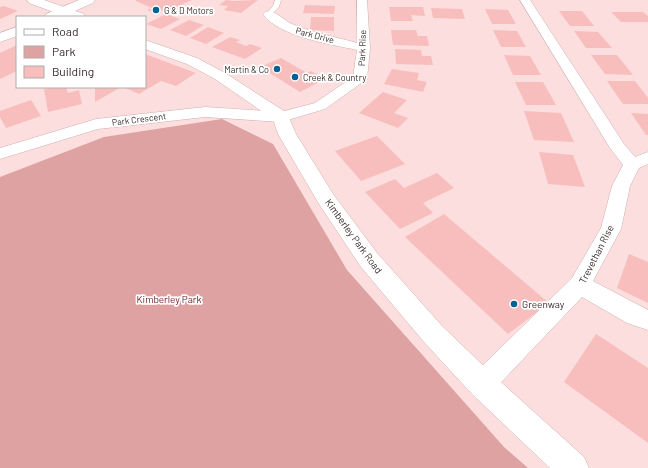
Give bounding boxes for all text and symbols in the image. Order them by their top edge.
marker: G & D Motors [151,5,161,15]
place label: G & D Motors [164,5,213,16]
legend [16,16,146,88]
text: Road [52,24,79,38]
street label: Park Drive [294,25,336,45]
street label: Park Rise [356,29,368,66]
text: Park [52,44,76,58]
text: Building [52,64,94,78]
place label: Martin & Co [224,64,269,75]
marker: Martin & Co [272,64,282,74]
marker: Creek & Country [290,72,300,82]
place label: Creek & Country [303,72,366,83]
street label: Park Crescent [111,110,167,128]
street label: Kimberley Park Road [323,196,385,276]
street label: Trevethan Rise [576,223,616,285]
park label: Kimberley Park [136,293,202,305]
place label: Greenway [522,298,565,310]
marker: Greenway [509,299,519,309]

